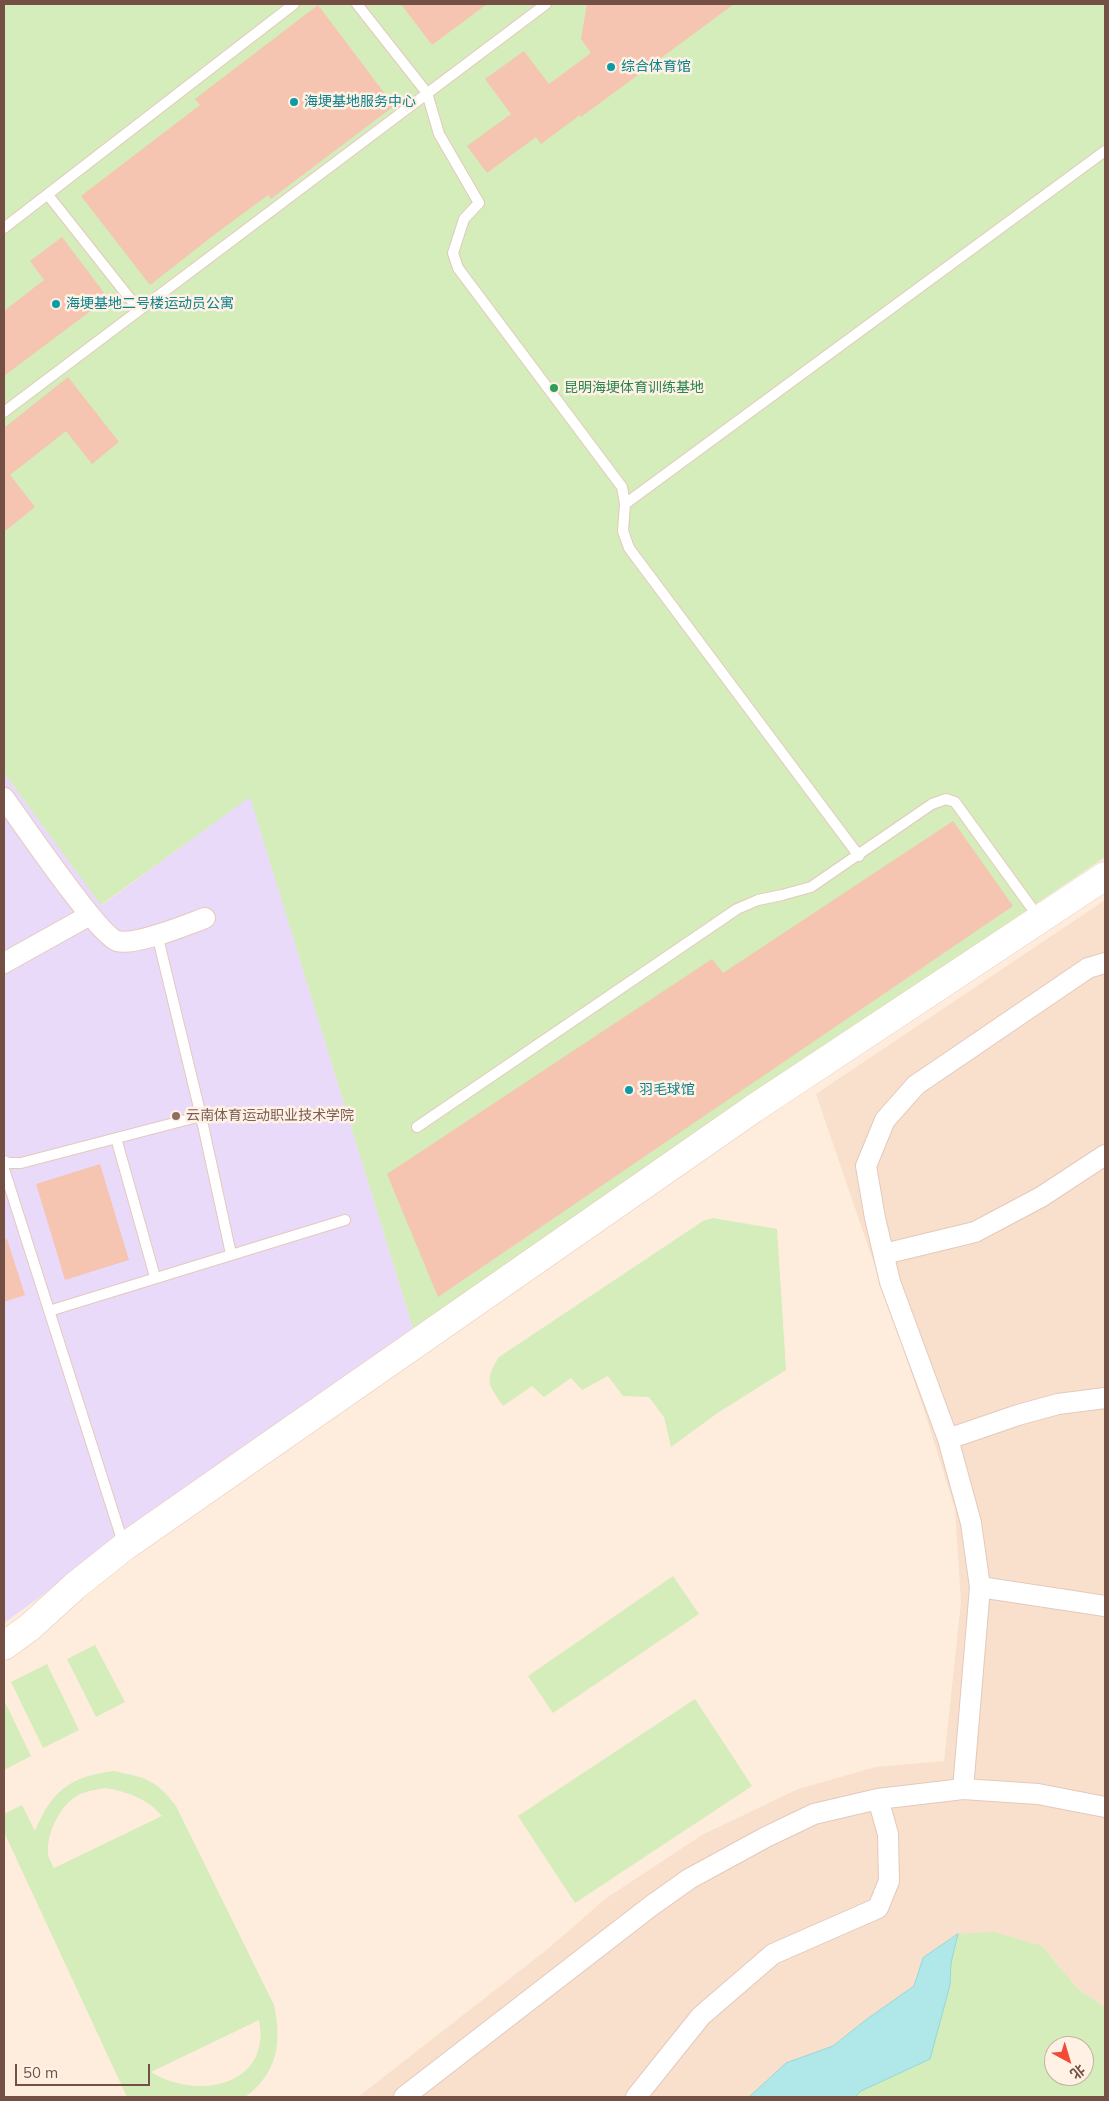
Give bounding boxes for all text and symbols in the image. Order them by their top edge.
place label: 综合体育馆 [621,59,691,75]
marker: 综合体育馆 [605,61,617,73]
place label: 海埂基地服务中心 [304,94,416,110]
marker: 海埂基地服务中心 [288,96,300,108]
place label: 海埂基地二号楼运动员公寓 [66,296,234,312]
marker: 海埂基地二号楼运动员公寓 [50,298,62,310]
place label: 昆明海埂体育训练基地 [564,380,704,396]
marker: 昆明海埂体育训练基地 [548,382,560,394]
place label: 羽毛球馆 [639,1082,695,1098]
marker: 羽毛球馆 [623,1084,635,1096]
place label: 云南体育运动职业技术学院 [186,1108,354,1124]
marker: 云南体育运动职业技术学院 [170,1110,182,1122]
north arrow [1044,2036,1094,2086]
scale bar [18,2054,152,2086]
text: 北 [1067,2060,1089,2083]
text: 50 m [23,2063,58,2082]

